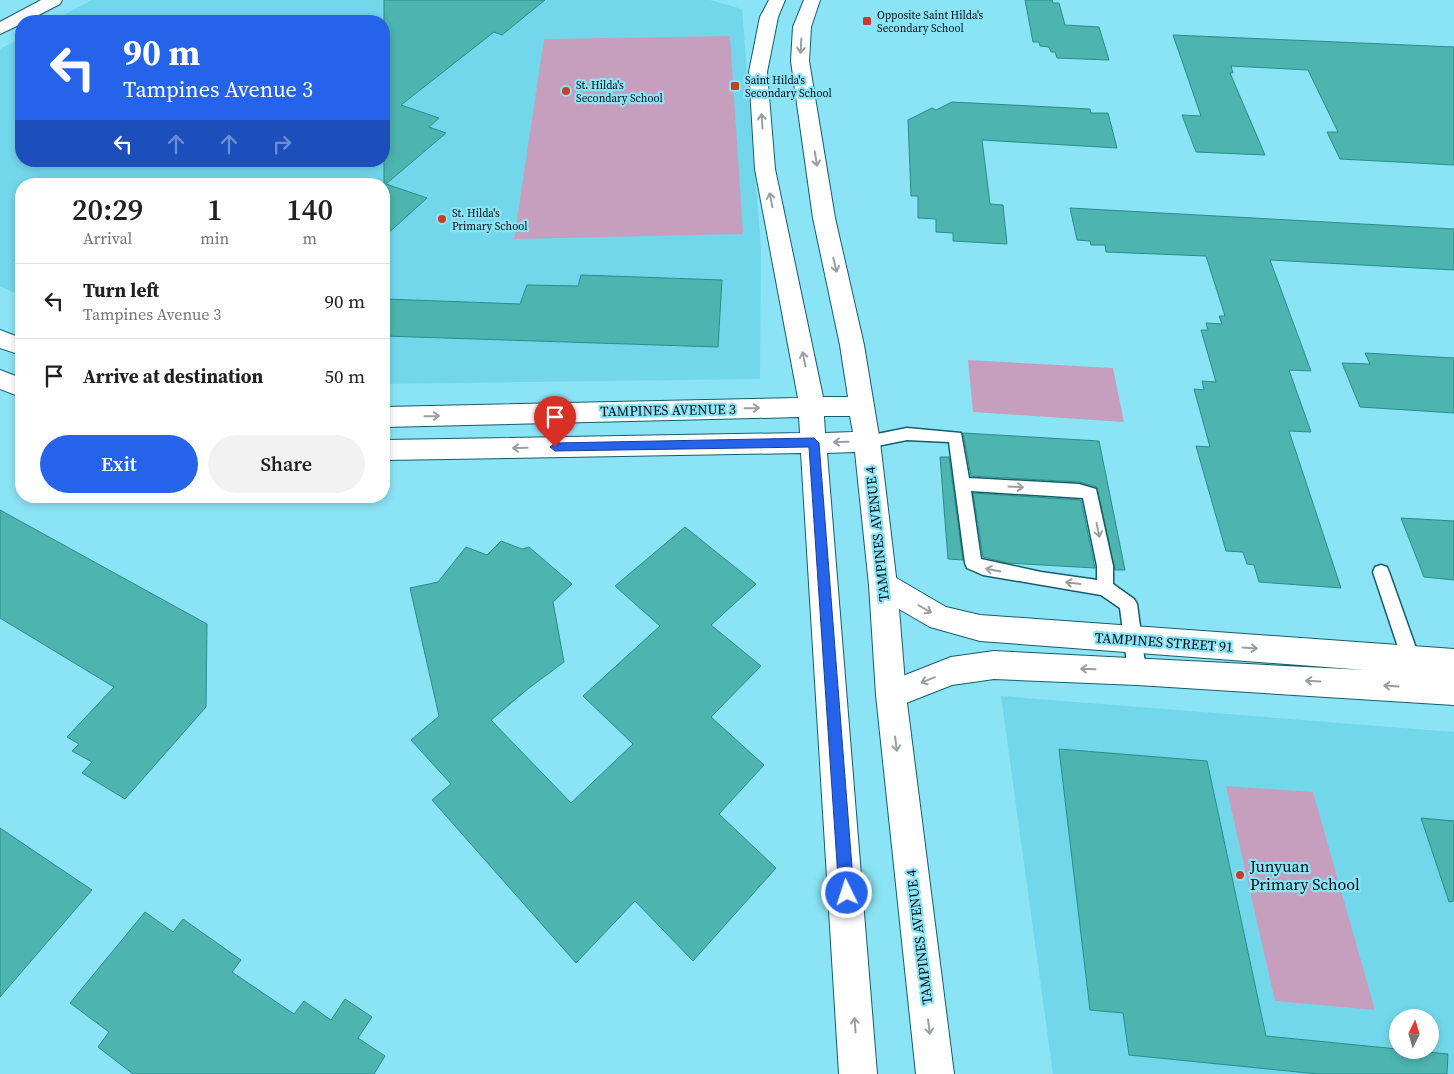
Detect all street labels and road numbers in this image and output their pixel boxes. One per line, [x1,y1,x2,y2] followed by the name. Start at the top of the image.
[600,399,736,421] street label: TAMPINES AVENUE 3
[860,465,894,603] street label: TAMPINES AVENUE 4
[1094,627,1234,657] street label: TAMPINES STREET 91
[901,868,937,1006] street label: TAMPINES AVENUE 4

